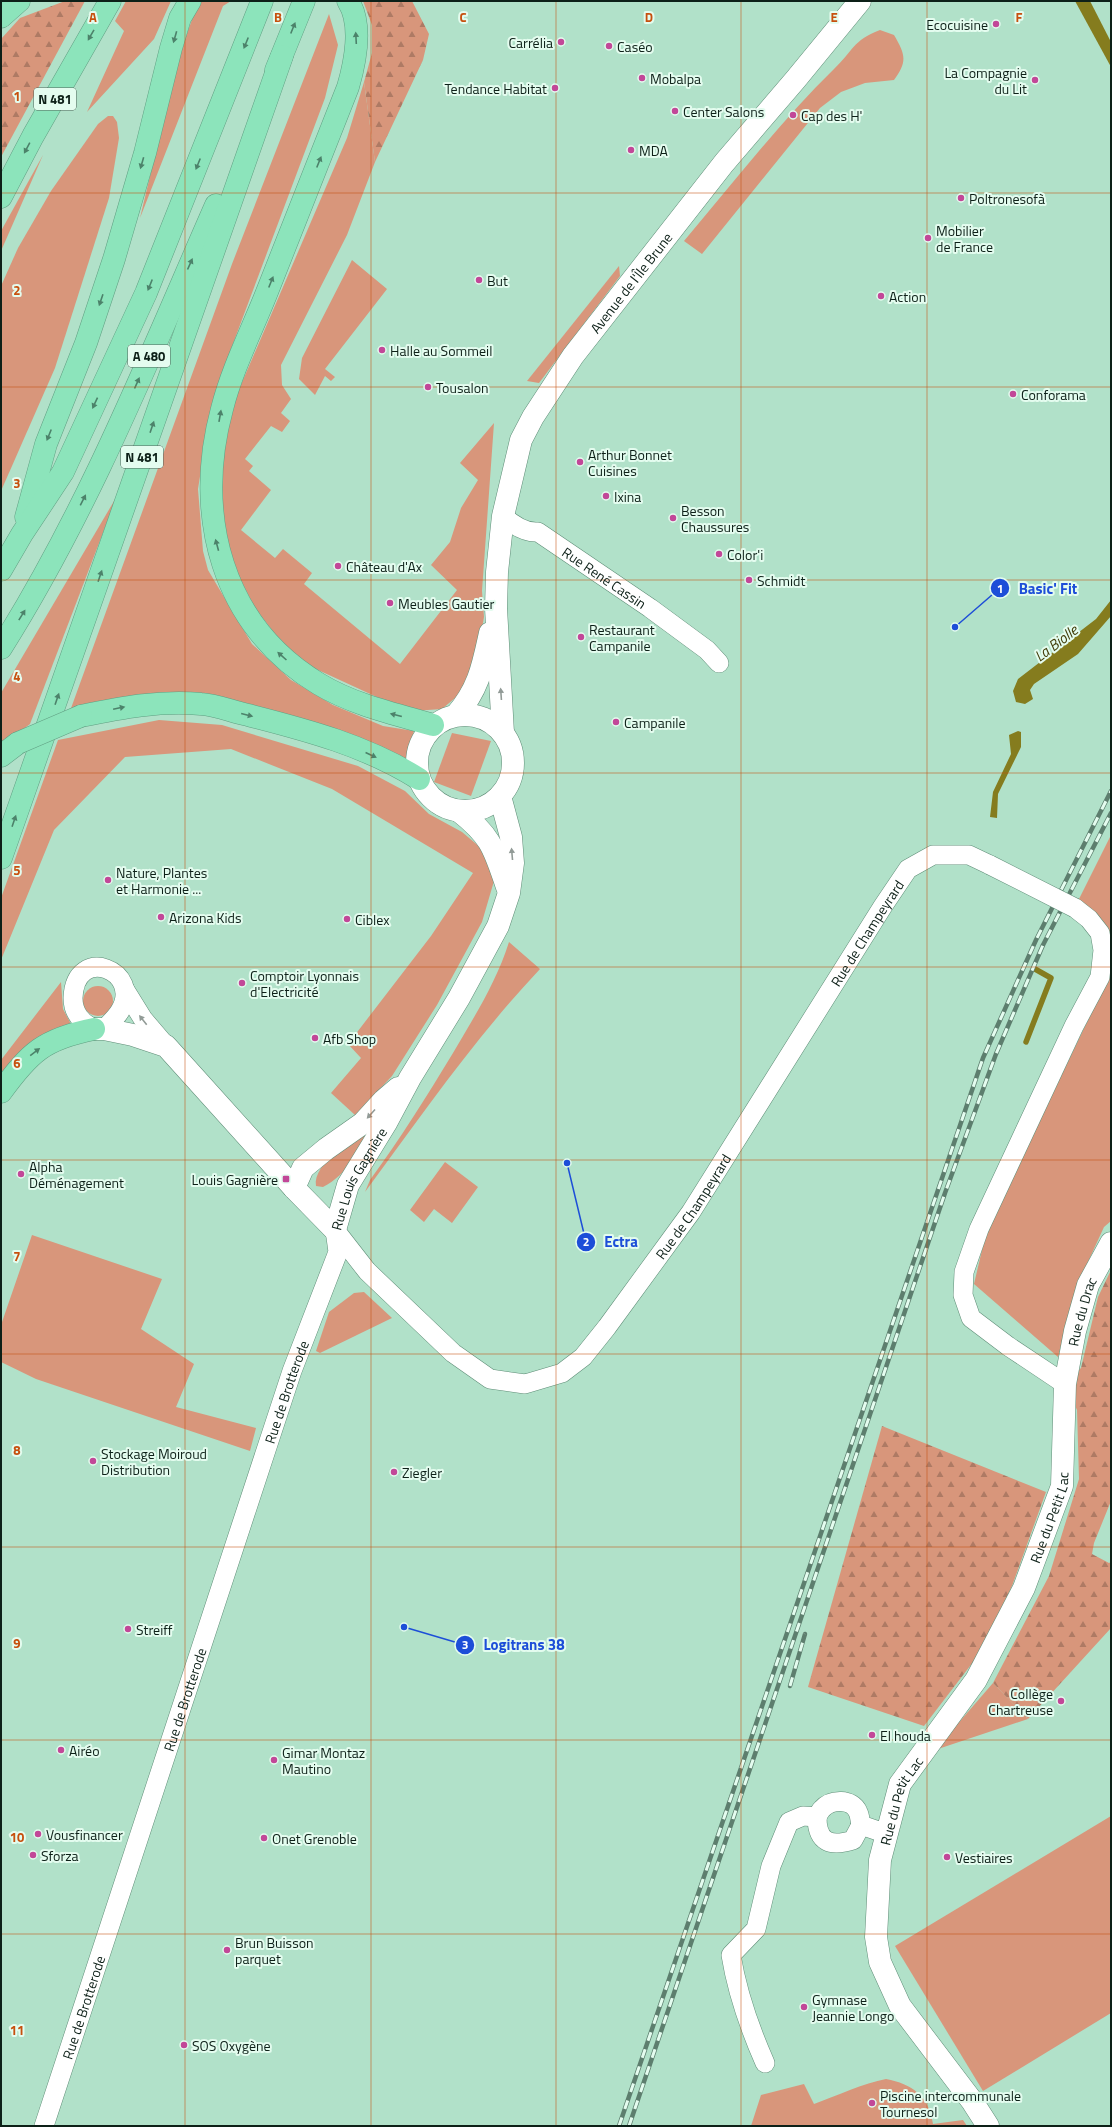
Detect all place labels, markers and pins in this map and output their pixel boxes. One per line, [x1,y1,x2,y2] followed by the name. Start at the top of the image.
[926,14,988,35] place label: Ecocuisine
[991,19,1001,29] marker: Ecocuisine
[508,32,553,53] place label: Carrélia
[617,36,653,57] place label: Caséo
[556,37,566,47] marker: Carrélia
[604,41,614,51] marker: Caséo
[944,62,1027,99] place label: La Compagnie du Lit
[650,68,701,89] place label: Mobalpa
[637,73,647,83] marker: Mobalpa
[1030,75,1040,85] marker: La Compagnie du Lit
[444,78,547,99] place label: Tendance Habitat
[550,83,560,93] marker: Tendance Habitat
[683,101,764,122] place label: Center Salons
[801,105,863,126] place label: Cap des H'
[670,106,680,116] marker: Center Salons
[788,110,798,120] marker: Cap des H'
[639,140,669,161] place label: MDA
[626,145,636,155] marker: MDA
[969,188,1045,209] place label: Poltronesofà
[956,193,966,203] marker: Poltronesofà
[936,220,993,257] place label: Mobilier de France
[923,233,933,243] marker: Mobilier de France
[487,270,508,291] place label: But
[474,275,484,285] marker: But
[889,286,926,307] place label: Action
[876,291,886,301] marker: Action
[390,340,492,361] place label: Halle au Sommeil
[377,345,387,355] marker: Halle au Sommeil
[436,377,489,398] place label: Tousalon
[423,382,433,392] marker: Tousalon
[1021,384,1086,405] place label: Conforama
[1008,389,1018,399] marker: Conforama
[588,444,672,481] place label: Arthur Bonnet Cuisines
[575,457,585,467] marker: Arthur Bonnet Cuisines
[614,486,641,507] place label: Ixina
[601,491,611,501] marker: Ixina
[681,500,749,537] place label: Besson Chaussures
[668,513,678,523] marker: Besson Chaussures
[727,544,763,565] place label: Color'i
[714,549,724,559] marker: Color'i
[346,556,423,577] place label: Château d'Ax
[333,561,343,571] marker: Château d'Ax
[757,570,805,591] place label: Schmidt
[744,575,754,585] marker: Schmidt
[990,575,1085,602] callout: Basic' Fit
[398,593,495,614] place label: Meubles Gautier
[385,598,395,608] marker: Meubles Gautier
[589,619,655,656] place label: Restaurant Campanile
[576,632,586,642] marker: Restaurant Campanile
[624,712,686,733] place label: Campanile
[611,717,621,727] marker: Campanile
[116,862,207,899] place label: Nature, Plantes et Harmonie ...
[103,875,113,885] marker: Nature, Plantes et Harmonie ...
[169,907,242,928] place label: Arizona Kids
[355,909,390,930] place label: Ciblex
[156,912,166,922] marker: Arizona Kids
[342,914,352,924] marker: Ciblex
[250,965,359,1002] place label: Comptoir Lyonnais d'Electricité
[237,978,247,988] marker: Comptoir Lyonnais d'Electricité
[323,1028,376,1049] place label: Afb Shop
[310,1033,320,1043] marker: Afb Shop
[29,1156,124,1193] place label: Alpha Déménagement
[16,1169,26,1179] marker: Alpha Déménagement
[192,1169,278,1190] place label: Louis Gagnière
[281,1174,291,1184] marker: Louis Gagnière
[576,1229,645,1256] callout: Ectra
[101,1443,207,1480] place label: Stockage Moiroud Distribution
[88,1456,98,1466] marker: Stockage Moiroud Distribution
[402,1462,442,1483] place label: Ziegler
[389,1467,399,1477] marker: Ziegler
[136,1619,173,1640] place label: Streiff
[123,1624,133,1634] marker: Streiff
[455,1631,572,1658] callout: Logitrans 38
[988,1683,1053,1720] place label: Collège Chartreuse
[1056,1696,1066,1706] marker: Collège Chartreuse
[880,1725,931,1746] place label: El houda
[867,1730,877,1740] marker: El houda
[69,1740,100,1761] place label: Airéo
[282,1742,365,1779] place label: Gimar Montaz Mautino
[56,1745,66,1755] marker: Airéo
[269,1755,279,1765] marker: Gimar Montaz Mautino
[46,1824,123,1845] place label: Vousfinancer
[272,1828,357,1849] place label: Onet Grenoble
[33,1829,43,1839] marker: Vousfinancer
[259,1833,269,1843] marker: Onet Grenoble
[41,1845,79,1866] place label: Sforza
[955,1847,1013,1868] place label: Vestiaires
[28,1850,38,1860] marker: Sforza
[942,1852,952,1862] marker: Vestiaires
[235,1932,314,1969] place label: Brun Buisson parquet
[222,1945,232,1955] marker: Brun Buisson parquet
[812,1989,894,2026] place label: Gymnase Jeannie Longo
[799,2002,809,2012] marker: Gymnase Jeannie Longo
[192,2035,271,2056] place label: SOS Oxygène
[179,2040,189,2050] marker: SOS Oxygène
[880,2085,1021,2122] place label: Piscine intercommunale Tournesol
[867,2098,877,2108] marker: Piscine intercommunale Tournesol

